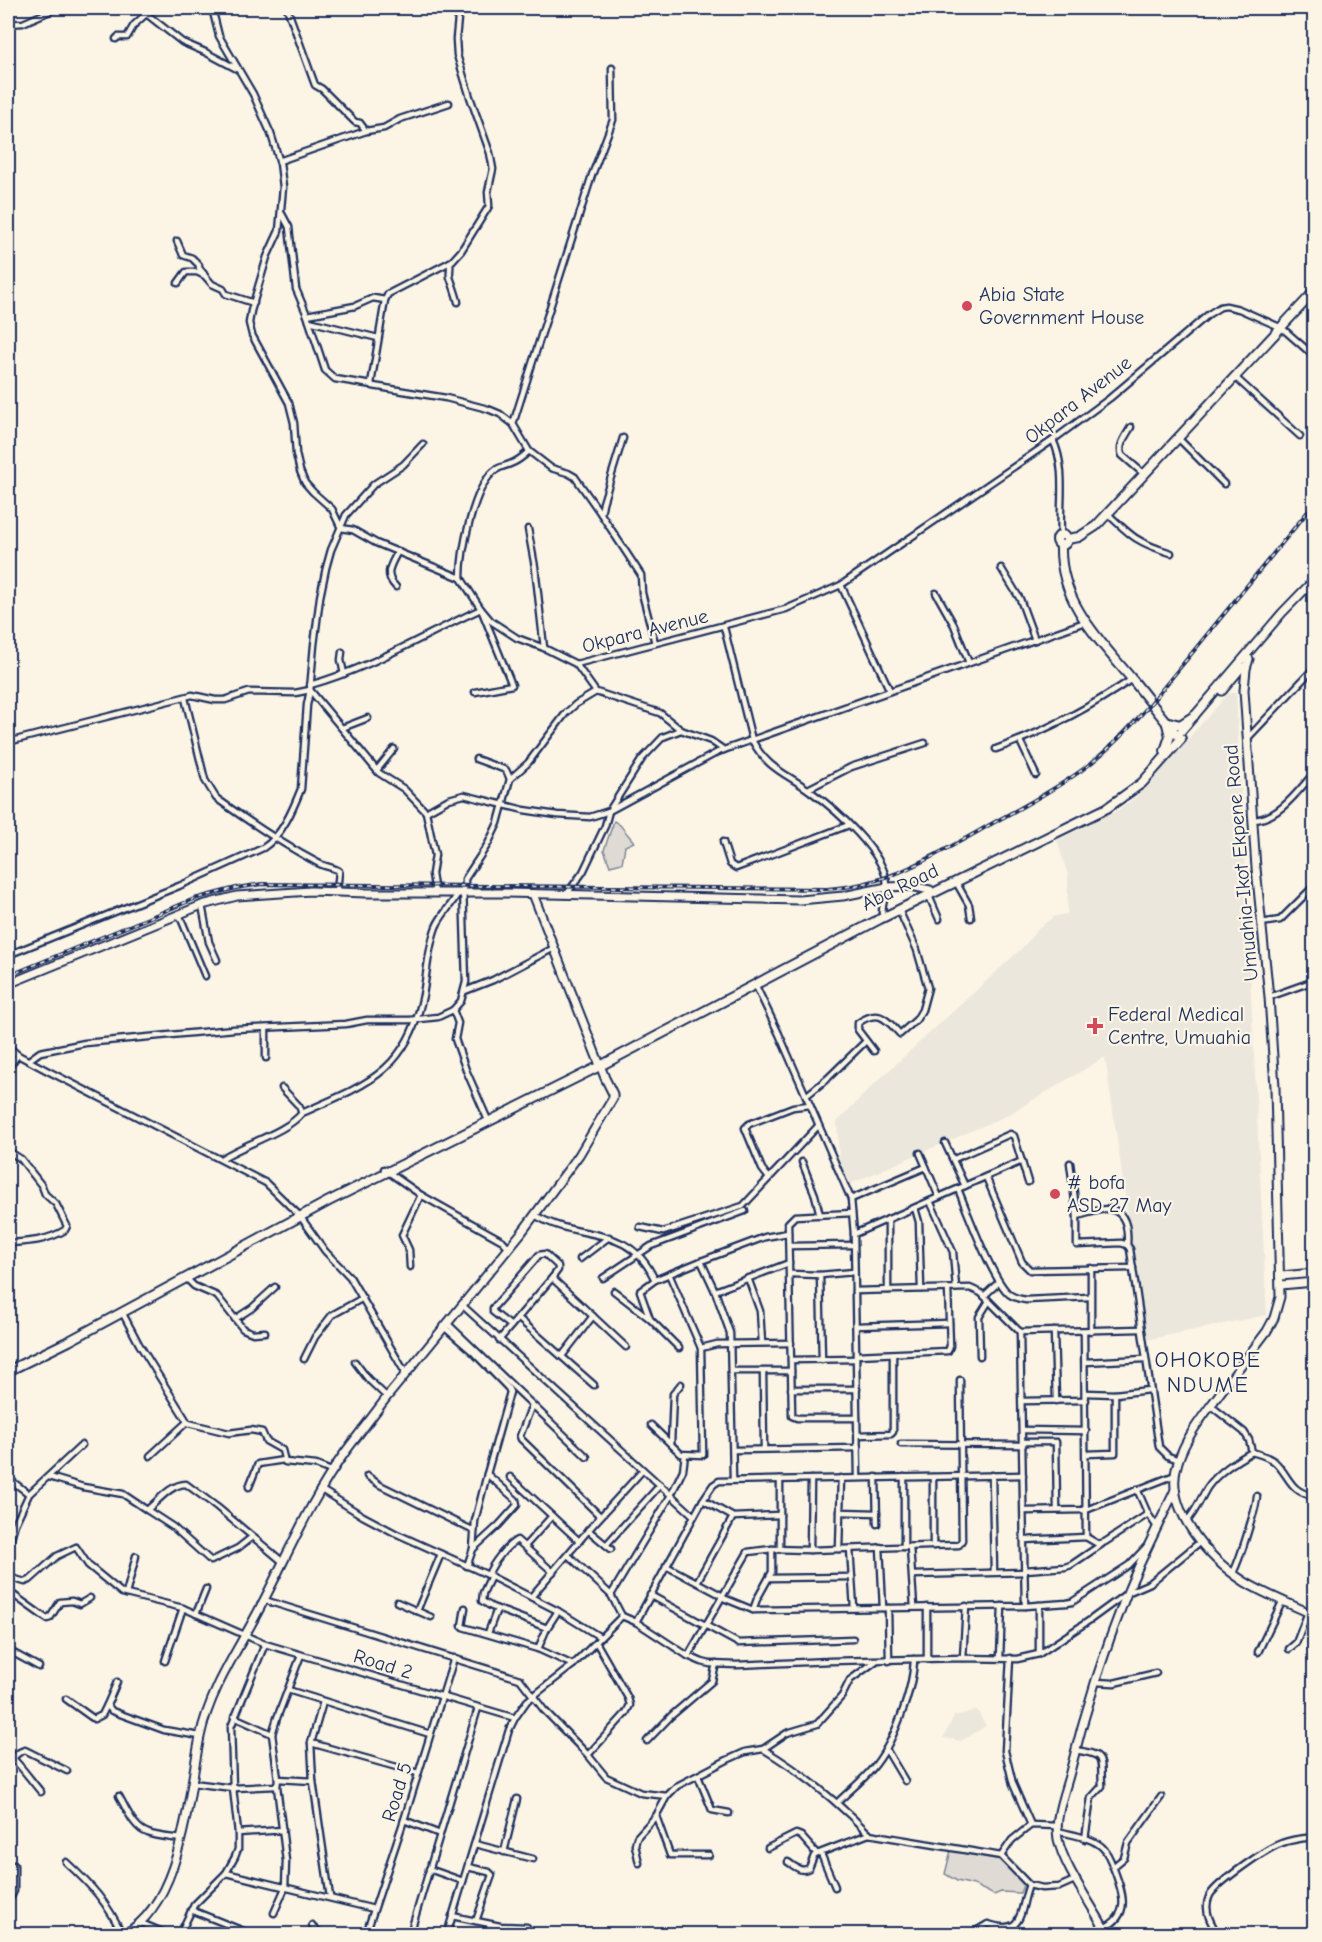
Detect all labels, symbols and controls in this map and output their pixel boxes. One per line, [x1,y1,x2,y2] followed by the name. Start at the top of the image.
[979,283,1144,329] place label: Abia State Government House
[960,299,974,313] marker: Abia State Government House
[1020,351,1136,449] street label: Okpara Avenue
[580,604,710,658] street label: Okpara Avenue
[1219,744,1263,982] street label: Umuahia-Ikot Ekpene Road
[858,859,942,915] street label: Aba Road
[1108,1003,1251,1049] place label: Federal Medical Centre, Umuahia
[1086,1017,1104,1035] marker: Federal Medical Centre, Umuahia
[1067,1171,1172,1217] place label: # bofa ASD 27 May
[1048,1187,1062,1201] marker: # bofa ASD 27 May
[1154,1347,1262,1398] district label: OHOKOBE NDUME
[351,1644,415,1684] street label: Road 2
[377,1760,417,1824] street label: Road 5

